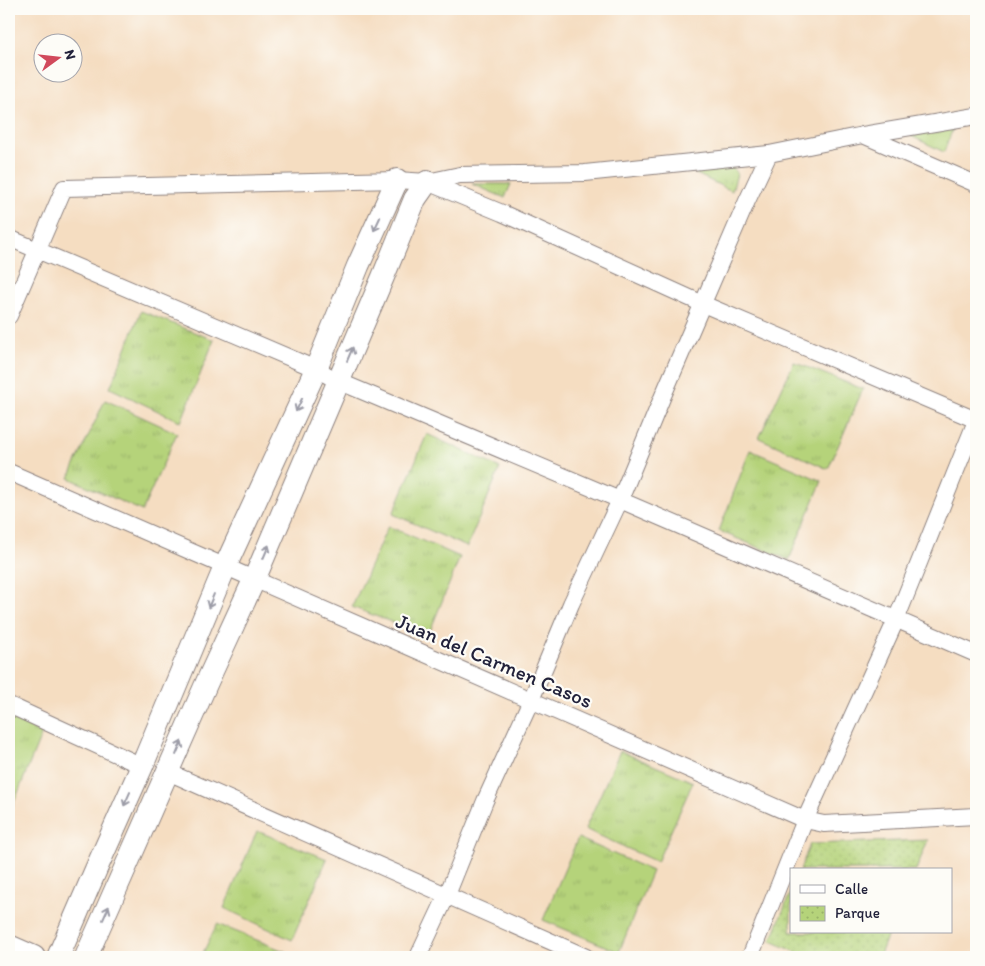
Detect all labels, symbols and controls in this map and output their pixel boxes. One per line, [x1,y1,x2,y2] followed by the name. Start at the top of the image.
[32,32,82,82] north arrow
[61,48,80,62] text: N
[372,216,381,231] one-way arrow
[346,347,356,362] one-way arrow
[293,397,303,412] one-way arrow
[261,545,271,560] one-way arrow
[205,594,214,609] one-way arrow
[392,608,596,713] street label: Juan del Carmen Casos
[174,741,184,756] one-way arrow
[121,791,131,806] one-way arrow
[790,868,952,934] legend
[835,880,868,898] text: Calle
[835,904,880,922] text: Parque
[102,906,111,921] one-way arrow

